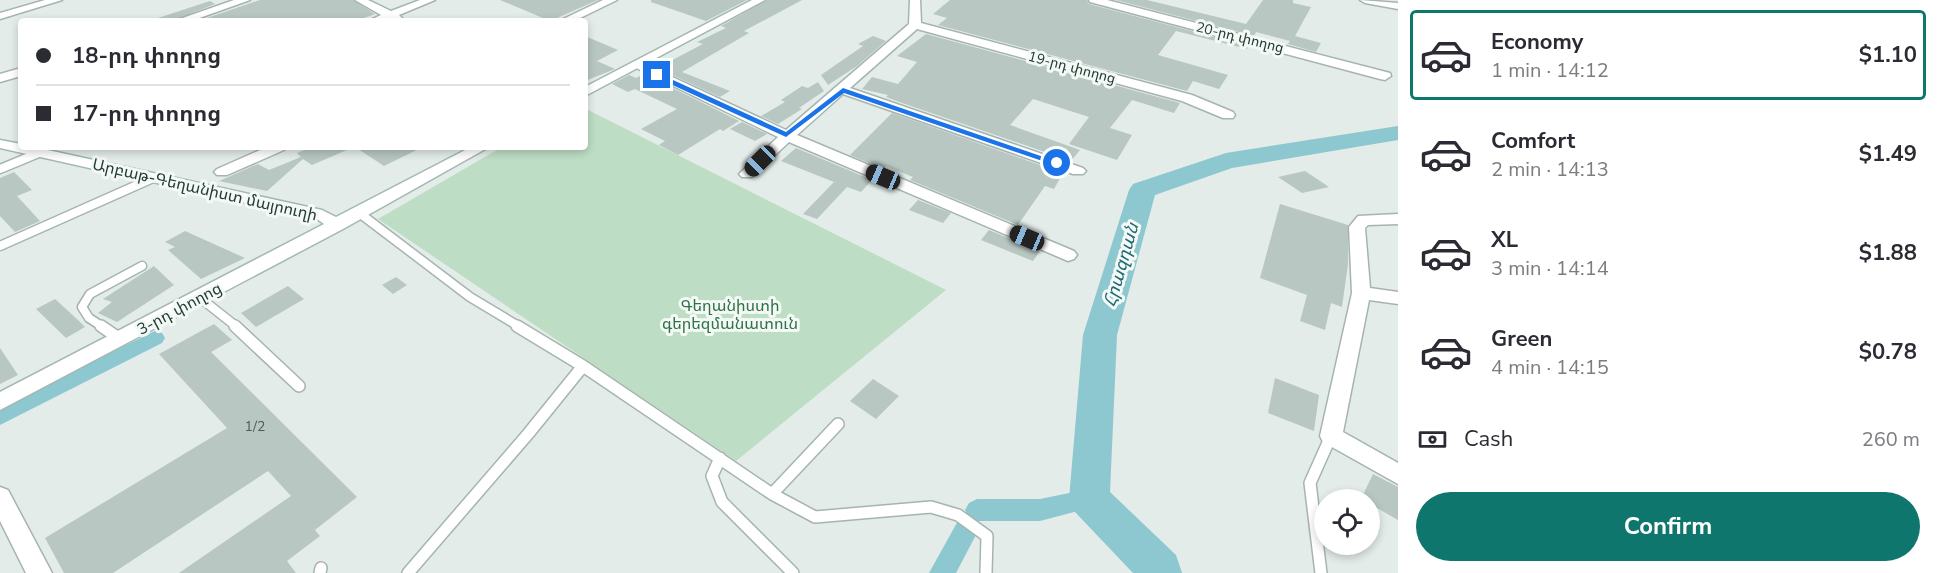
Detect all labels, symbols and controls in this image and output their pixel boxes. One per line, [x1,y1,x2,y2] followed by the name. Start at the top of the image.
[1194,17,1286,58] street label: 20-րդ փողոց
[1491,27,1583,57] text: Economy
[1419,28,1473,82] icon: car
[1859,40,1917,70] text: $1.10
[72,41,221,71] text: 18-րդ փողոց
[1026,47,1118,88] street label: 19-րդ փողոց
[1491,57,1609,84] text: 1 min · 14:12
[643,61,670,88] route end
[72,99,221,129] text: 17-րդ փողոց
[1491,126,1575,156] text: Comfort
[1419,127,1473,181] icon: car
[1859,139,1917,169] text: $1.49
[741,142,779,180] car
[1043,149,1070,176] route start
[90,153,320,227] street label: Արբաթ-Գեղանիստ մայրուղի
[1491,156,1609,183] text: 2 min · 14:13
[863,162,903,192] car
[1098,219,1145,310] water label: Հրազդան
[1007,223,1047,253] car
[1491,225,1518,255] text: XL
[1419,226,1473,280] icon: car
[1859,238,1917,268] text: $1.88
[1491,255,1609,282] text: 3 min · 14:14
[133,277,226,340] street label: 3-րդ փողոց
[662,295,798,335] park label: Գեղանիստի գերեզմանատուն
[1491,324,1552,354] text: Green
[1419,325,1473,379] icon: car
[1859,337,1917,367] text: $0.78
[1491,354,1609,381] text: 4 min · 14:15
[245,417,265,436] house number: 1/2
[1416,423,1449,456] icon: cash
[1464,424,1513,454] text: Cash
[1862,426,1920,453] text: 260 m
[1314,489,1380,555] map controls
[1314,489,1380,555] button: locate
[1416,492,1920,561] button: Confirm

